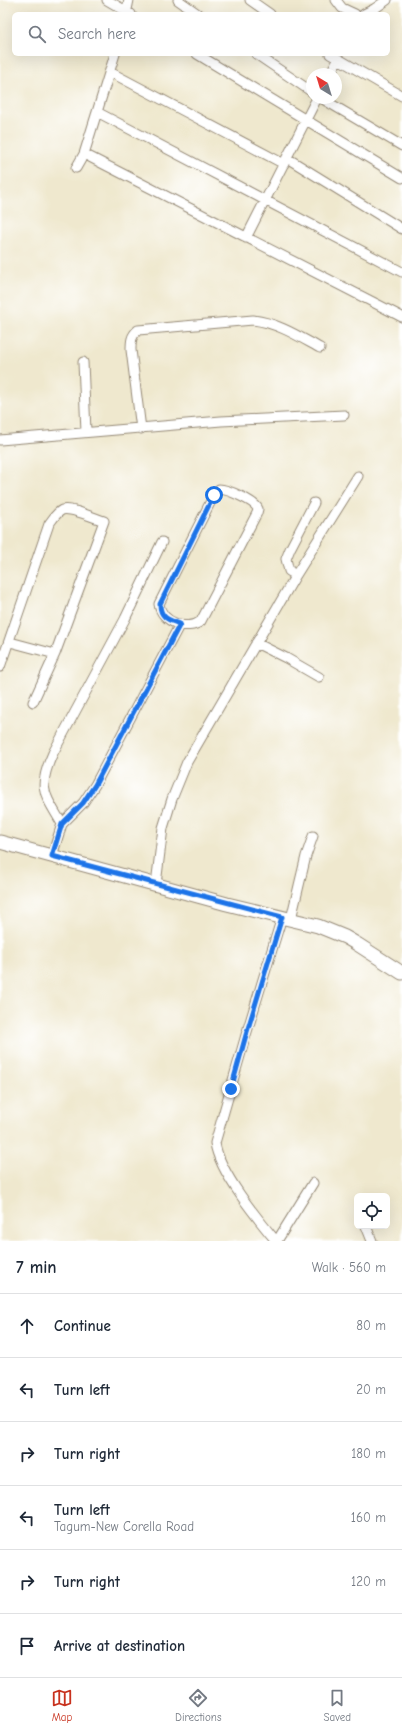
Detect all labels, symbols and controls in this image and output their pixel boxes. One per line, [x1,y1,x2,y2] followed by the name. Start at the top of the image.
[12,12,390,56] search box
[26,23,48,45] icon: search
[58,25,136,43] text: Search here
[306,68,342,104] north arrow
[205,486,223,504] route start
[222,1080,240,1098] route end
[354,1193,390,1229] map controls
[354,1193,390,1229] button: locate
[16,1258,57,1277] text: 7 min
[312,1260,386,1275] text: Walk · 560 m
[16,1315,38,1337] icon: ahead
[54,1317,111,1335] text: Continue
[356,1318,386,1333] text: 80 m
[16,1379,38,1401] icon: left
[54,1381,110,1399] text: Turn left
[356,1382,386,1397] text: 20 m
[16,1443,38,1465] icon: right
[54,1445,120,1463] text: Turn right
[351,1446,386,1461] text: 180 m
[54,1501,110,1519] text: Turn left
[16,1507,38,1529] icon: left
[351,1510,386,1525] text: 160 m
[54,1519,194,1534] text: Tagum-New Corella Road
[16,1571,38,1593] icon: right
[54,1573,120,1591] text: Turn right
[351,1574,386,1589] text: 120 m
[16,1635,38,1657] icon: arrive
[54,1637,185,1655] text: Arrive at destination
[51,1687,73,1724] tab: Map
[175,1687,222,1724] tab: Directions
[324,1687,351,1724] tab: Saved

